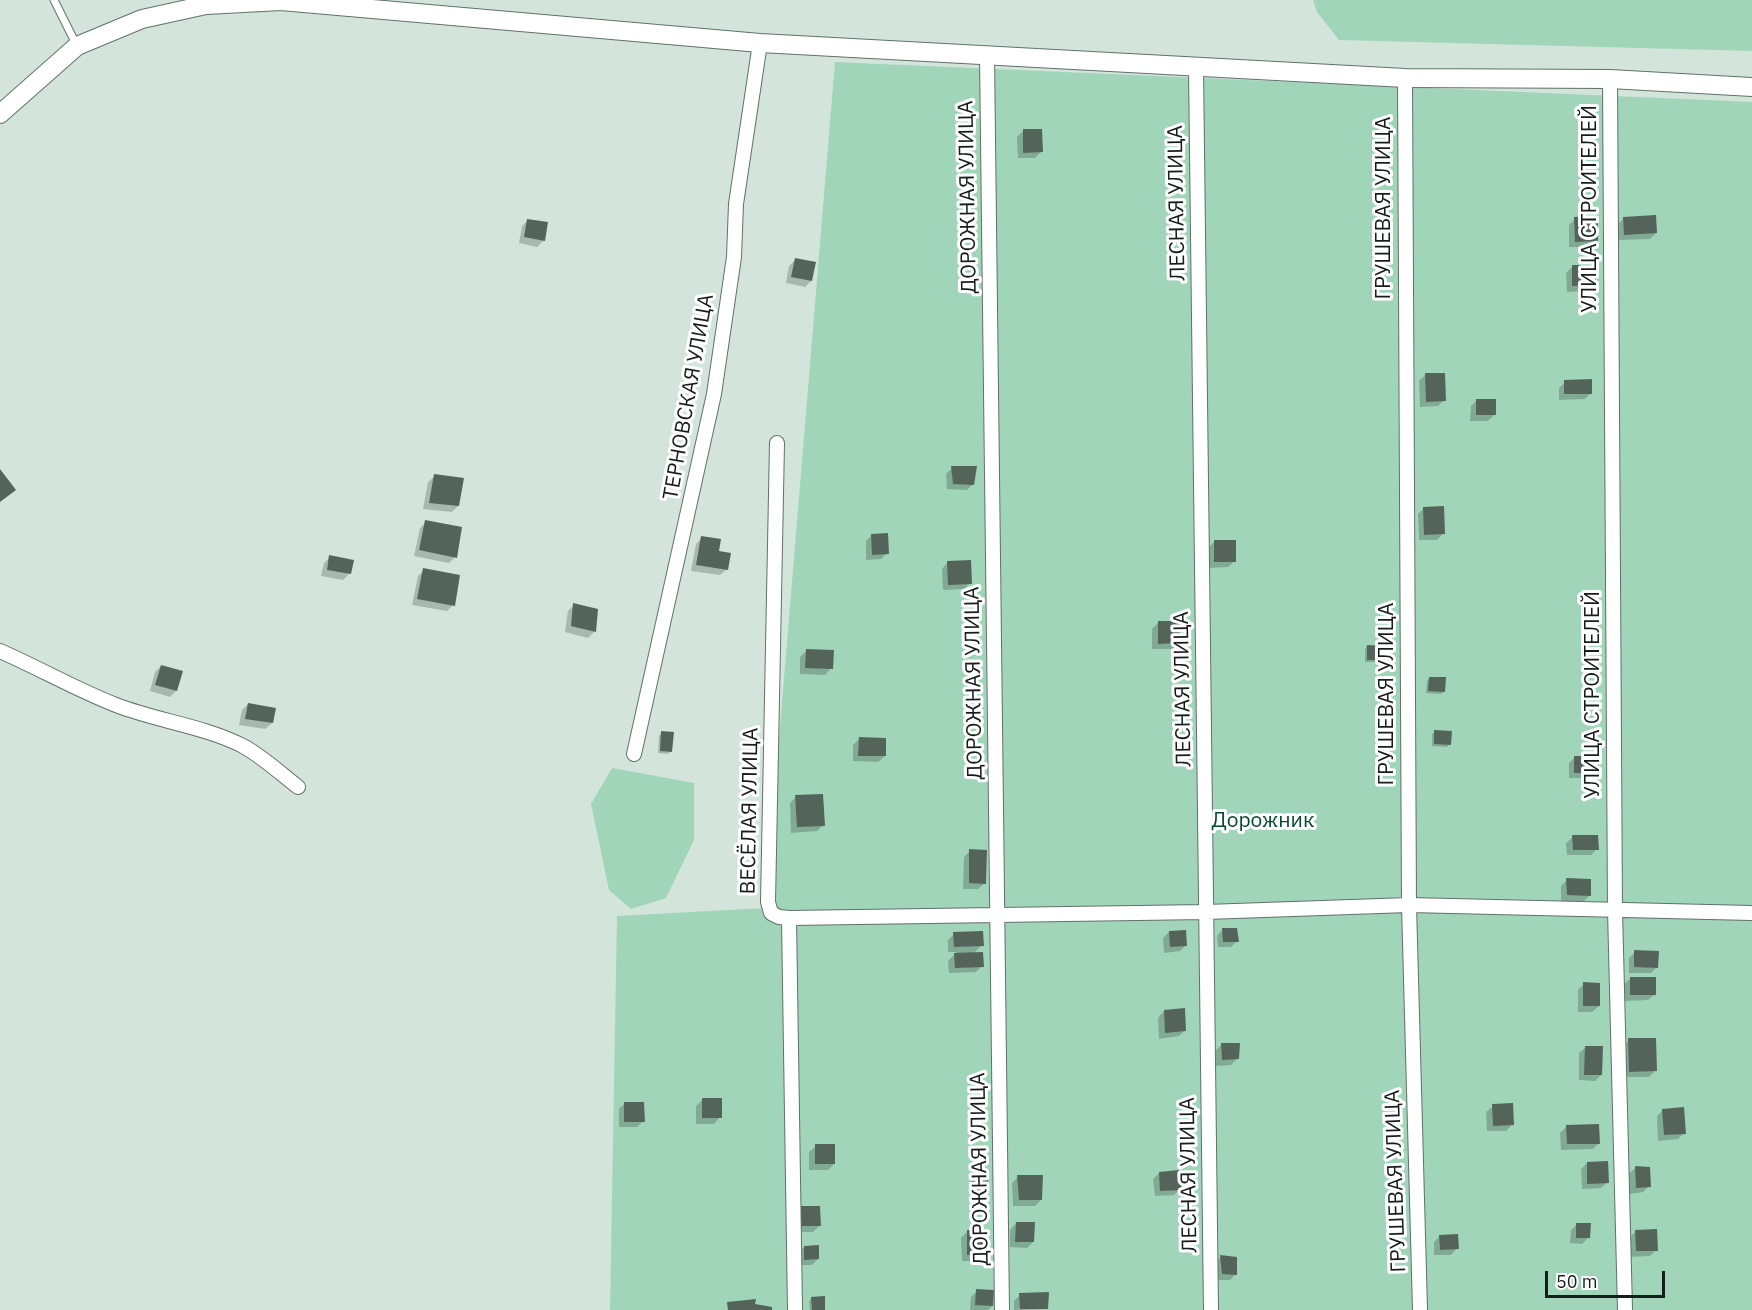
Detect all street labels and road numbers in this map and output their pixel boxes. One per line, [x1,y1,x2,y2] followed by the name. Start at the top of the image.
[954,100,982,294] street label: ДОРОЖНАЯ УЛИЦА
[1577,105,1603,313] street label: УЛИЦА СТРОИТЕЛЕЙ
[1371,117,1397,299] street label: ГРУШЕВАЯ УЛИЦА
[1163,125,1191,281] street label: ЛЕСНАЯ УЛИЦА
[658,292,720,502] street label: ТЕРНОВСКАЯ УЛИЦА
[960,586,988,780] street label: ДОРОЖНАЯ УЛИЦА
[1580,591,1606,799] street label: УЛИЦА СТРОИТЕЛЕЙ
[1374,603,1400,785] street label: ГРУШЕВАЯ УЛИЦА
[1169,611,1197,767] street label: ЛЕСНАЯ УЛИЦА
[736,727,764,895] street label: ВЕСЁЛАЯ УЛИЦА
[966,1072,994,1266] street label: ДОРОЖНАЯ УЛИЦА
[1380,1089,1412,1273] street label: ГРУШЕВАЯ УЛИЦА
[1175,1097,1203,1253] street label: ЛЕСНАЯ УЛИЦА

